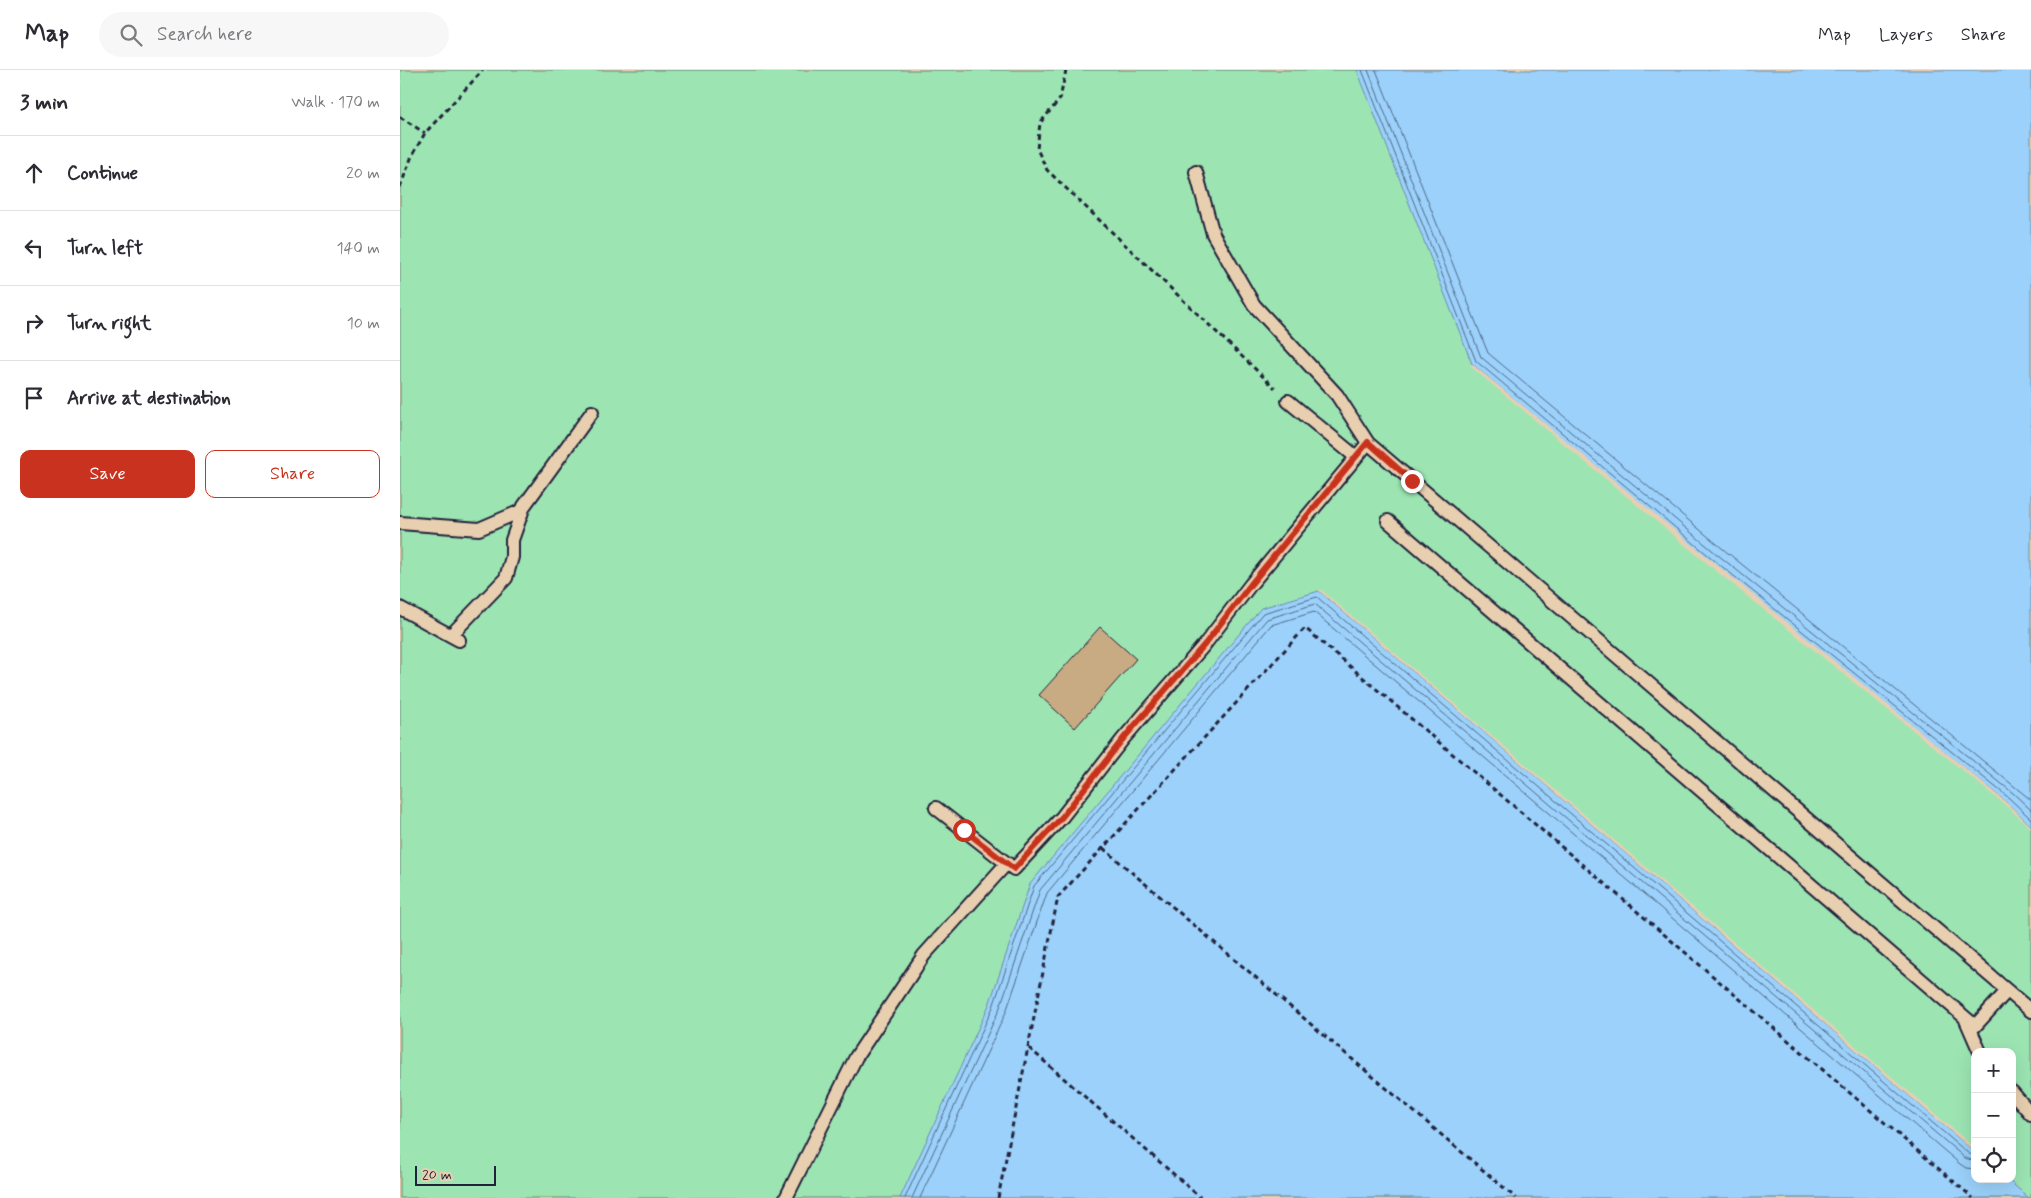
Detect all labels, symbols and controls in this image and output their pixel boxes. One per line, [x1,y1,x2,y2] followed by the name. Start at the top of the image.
[99,12,449,57] search box
[25,19,69,50] text: Map
[117,21,145,49] icon: search
[157,22,253,47] text: Search here
[1818,23,1851,47] text: Map
[1879,23,1933,47] text: Layers
[1961,23,2006,47] text: Share
[20,89,68,117] text: 3 min
[291,92,380,113] text: Walk · 170 m
[20,159,48,187] icon: ahead
[67,161,138,186] text: Continue
[346,163,380,184] text: 20 m
[20,234,48,262] icon: left
[67,236,143,261] text: Turn left
[336,238,380,259] text: 140 m
[20,309,48,337] icon: right
[67,311,151,336] text: Turn right
[347,313,380,334] text: 10 m
[20,384,48,412] icon: arrive
[67,386,231,411] text: Arrive at destination
[20,450,195,498] button: Save
[205,450,380,498] button: Share
[1401,470,1424,493] route end
[953,819,976,842] route start
[1971,1048,2016,1183] map controls
[1971,1048,2016,1093] button: +
[1971,1093,2016,1138] button: −
[1971,1138,2016,1183] button: locate
[415,1163,496,1186] scale bar
[422,1166,452,1184] text: 20 m

